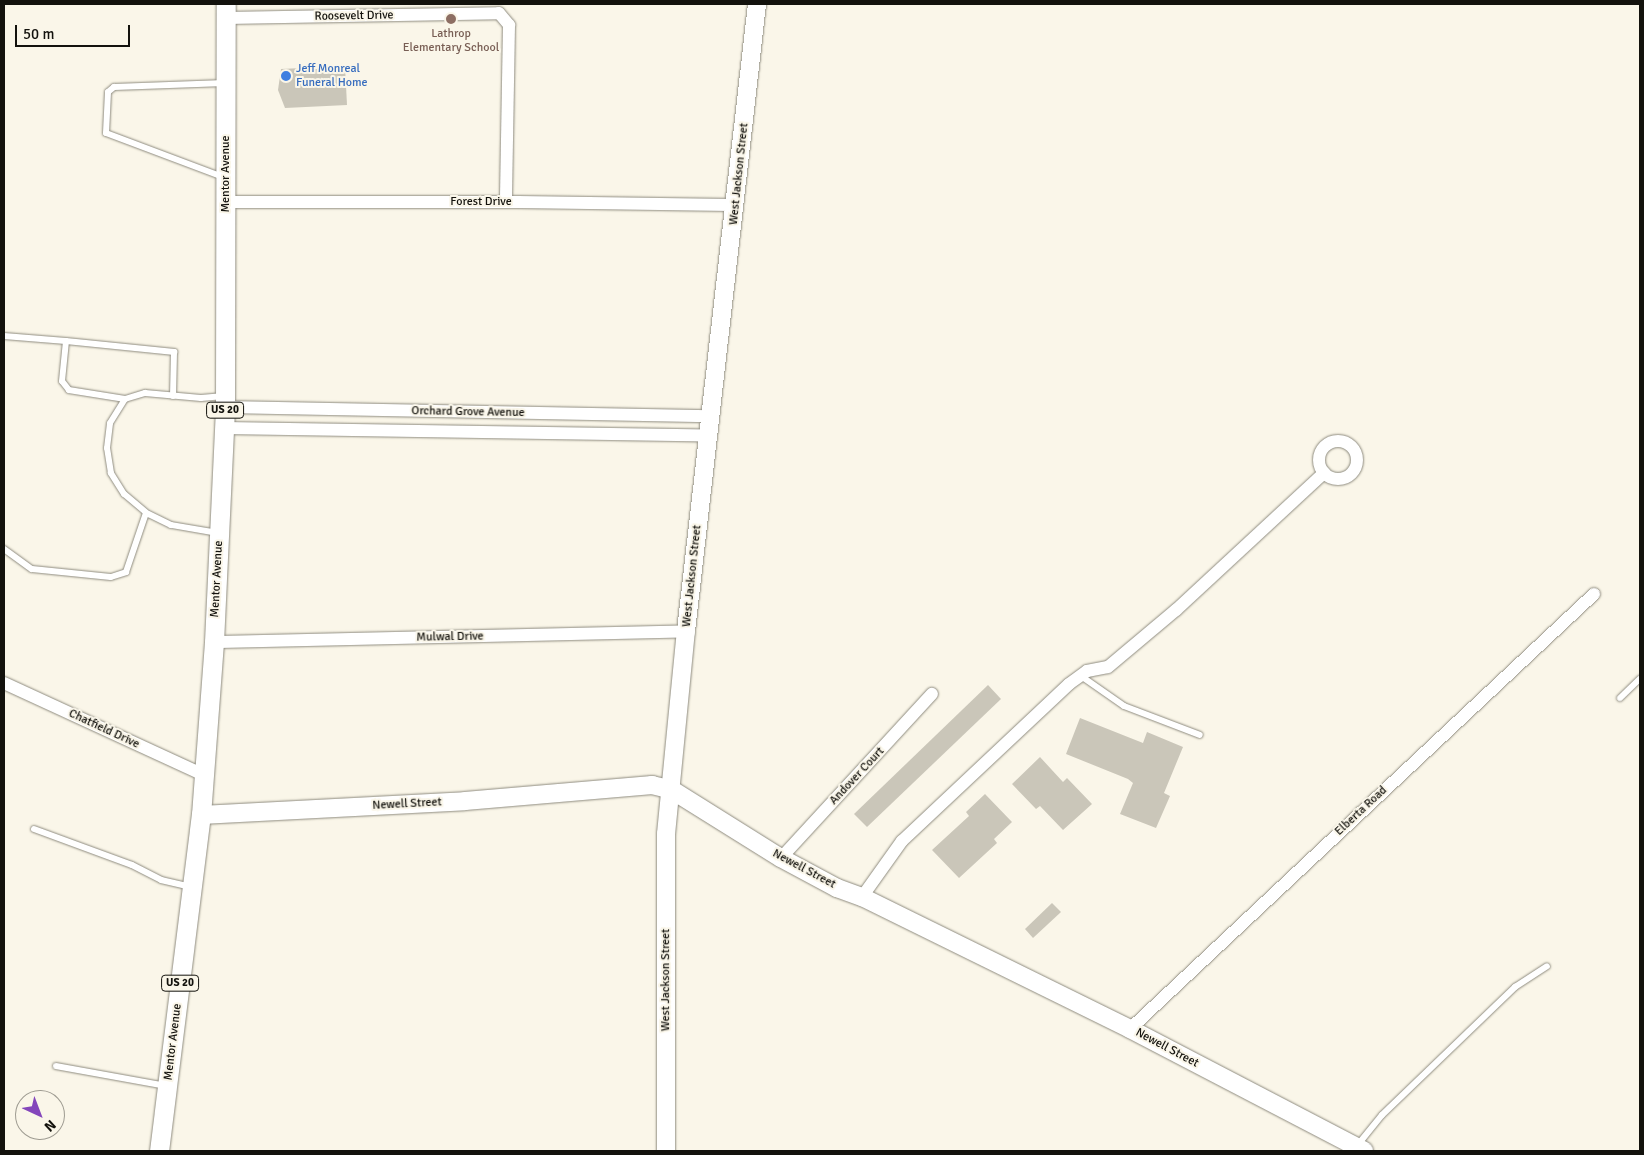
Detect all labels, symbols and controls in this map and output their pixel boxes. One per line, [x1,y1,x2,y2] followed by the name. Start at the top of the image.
[314,8,394,24] street label: Roosevelt Drive
[445,13,457,25] marker: Lathrop Elementary School
[18,15,132,47] scale bar
[23,25,54,43] text: 50 m
[403,27,499,55] place label: Lathrop Elementary School
[296,62,368,90] place label: Jeff Monreal Funeral Home
[280,70,292,82] marker: Jeff Monreal Funeral Home
[726,122,752,226] street label: West Jackson Street
[219,135,233,213] street label: Mentor Avenue
[450,195,512,209] street label: Forest Drive
[205,402,245,418] road number: US 20
[411,404,525,420] street label: Orchard Grove Avenue
[679,524,705,628] street label: West Jackson Street
[208,540,226,618] street label: Mentor Avenue
[416,629,484,645] street label: Mulwal Drive
[66,706,142,752] street label: Chatfield Drive
[827,744,887,808] street label: Andover Court
[1332,783,1390,839] street label: Elberta Road
[372,795,442,813] street label: Newell Street
[770,846,838,892] street label: Newell Street
[659,929,673,1031] street label: West Jackson Street
[160,974,200,991] road number: US 20
[161,1003,185,1081] street label: Mentor Avenue
[1133,1025,1201,1071] street label: Newell Street
[15,1090,65,1140] north arrow
[41,1116,59,1135] text: N

